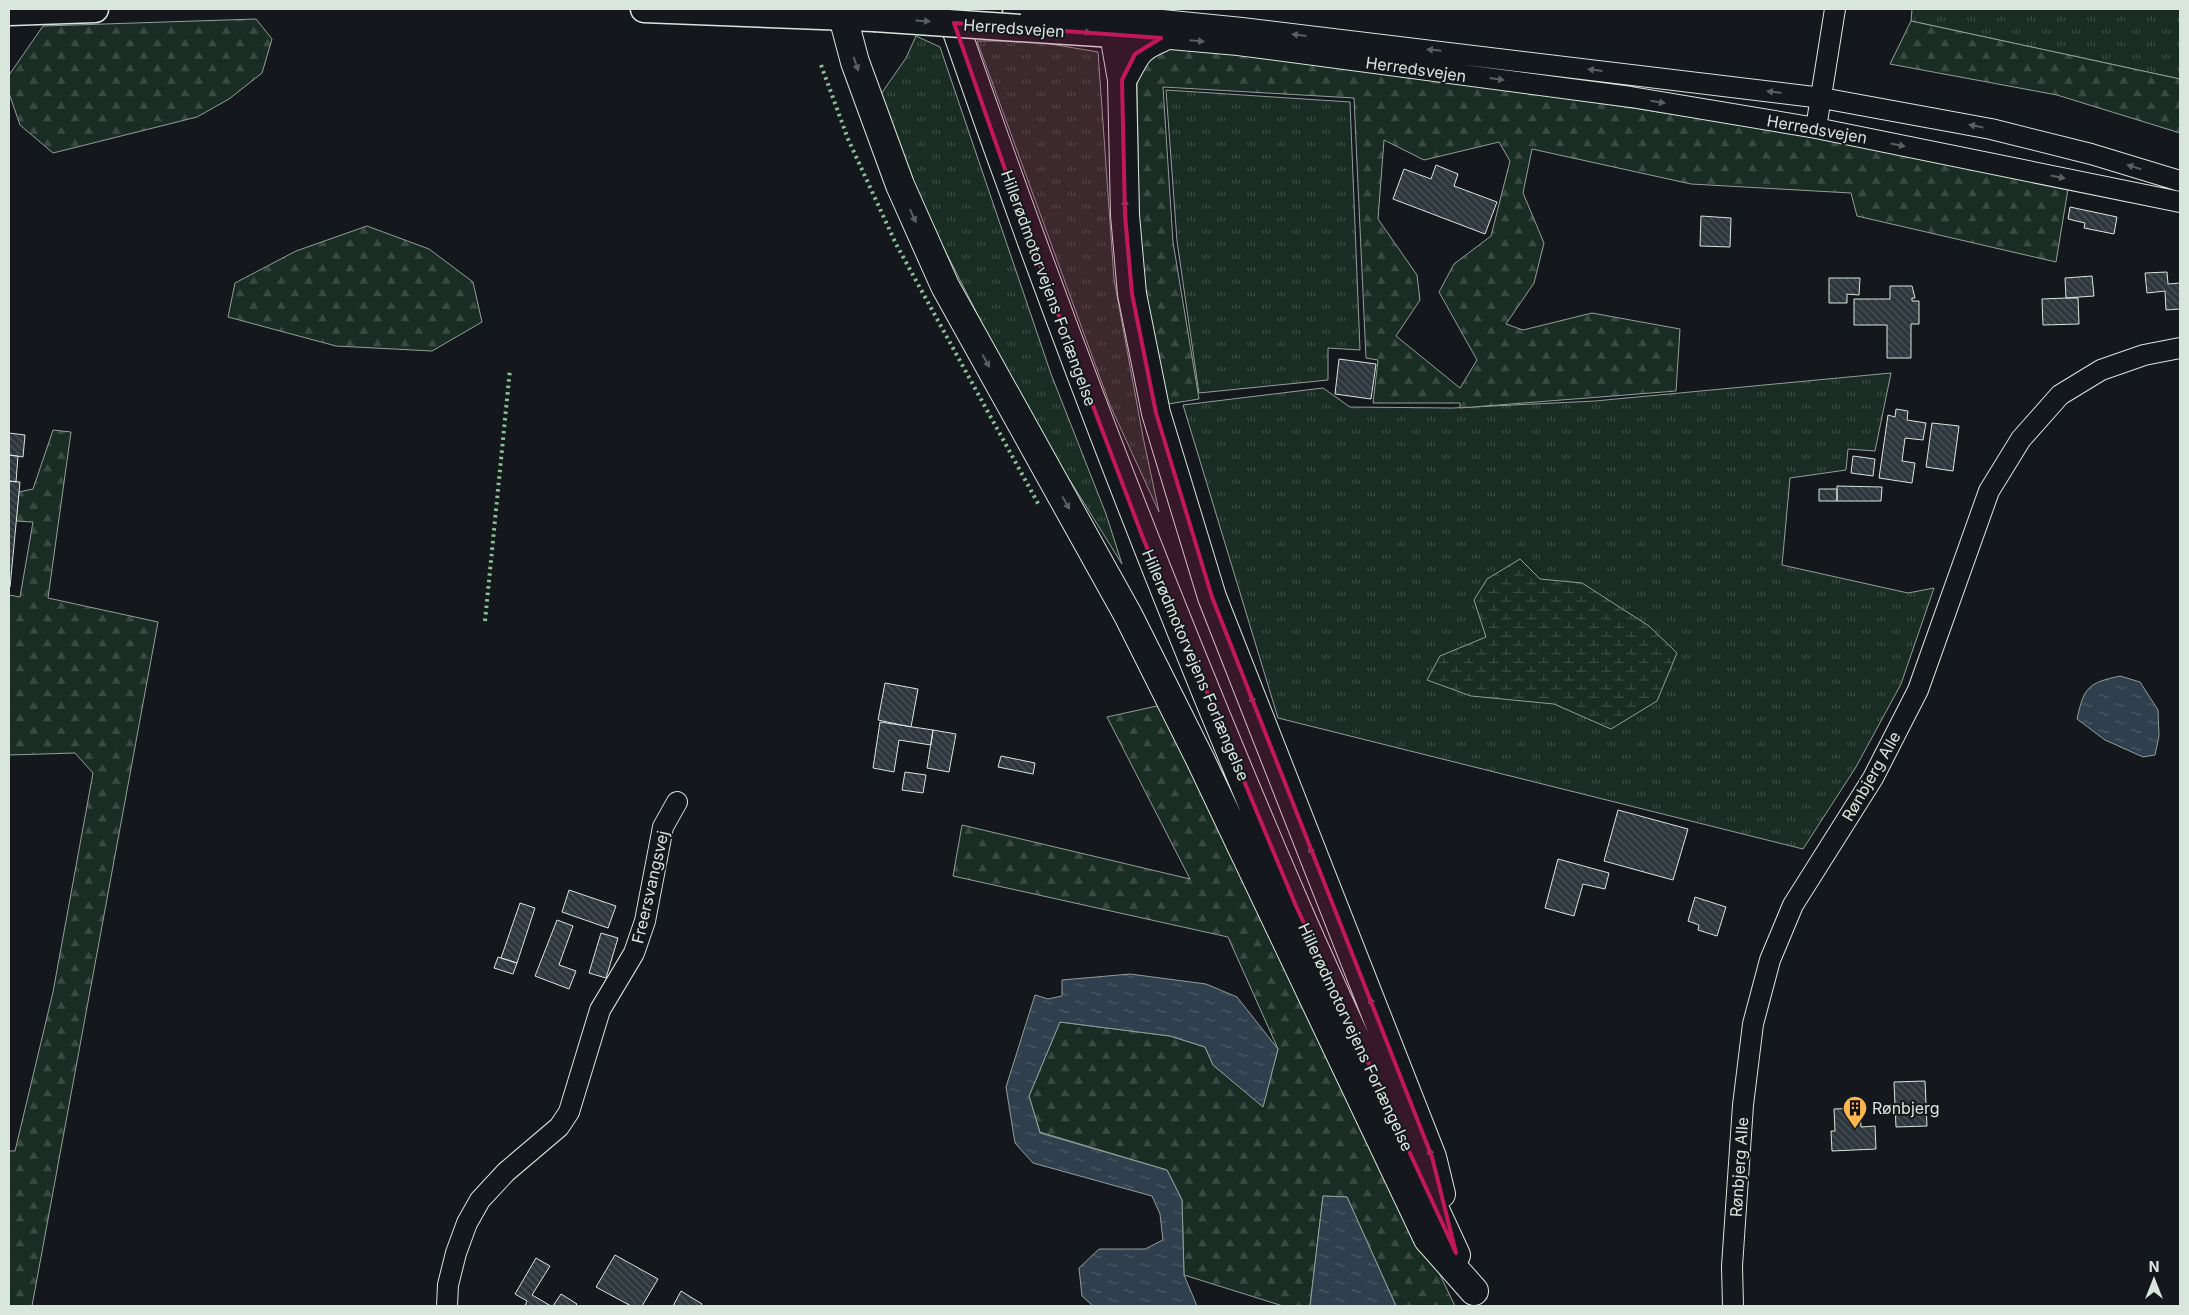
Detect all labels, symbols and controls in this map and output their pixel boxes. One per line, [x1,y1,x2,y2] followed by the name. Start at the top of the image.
[963,14,1065,42] street label: Herredsvejen
[915,18,931,26] one-way arrow
[1077,29,1093,37] one-way arrow
[1291,31,1307,39] one-way arrow
[1189,37,1205,45] one-way arrow
[1426,46,1442,54] one-way arrow
[1364,52,1468,86] street label: Herredsvejen
[852,57,860,72] one-way arrow
[1587,66,1603,74] one-way arrow
[1490,76,1506,84] one-way arrow
[1765,88,1781,96] one-way arrow
[1651,98,1667,106] one-way arrow
[1765,110,1869,148] street label: Herredsvejen
[1968,122,1984,130] one-way arrow
[1891,141,1907,149] one-way arrow
[2126,163,2141,171] one-way arrow
[997,167,1101,409] street label: Hillerødmotorvejens Forlængelse
[2050,173,2065,181] one-way arrow
[1121,197,1129,213] one-way arrow
[910,209,918,223] one-way arrow
[982,354,991,367] one-way arrow
[1061,496,1070,509] one-way arrow
[1138,546,1254,784] street label: Hillerødmotorvejens Forlængelse
[1249,694,1256,709] one-way arrow
[1837,728,1905,824] street label: Rønbjerg Alle
[627,829,673,945] street label: Freersvangsvej
[1308,846,1316,860] one-way arrow
[1294,920,1418,1154] street label: Hillerødmotorvejens Forlængelse
[1368,996,1376,1011] one-way arrow
[1842,1095,1868,1129] building icon: Rønbjerg
[1872,1098,1940,1118] place label: Rønbjerg
[1726,1116,1752,1218] street label: Rønbjerg Alle
[1427,1148,1434,1163] one-way arrow
[2129,1255,2179,1305] north arrow
[2149,1258,2159,1275] text: N

